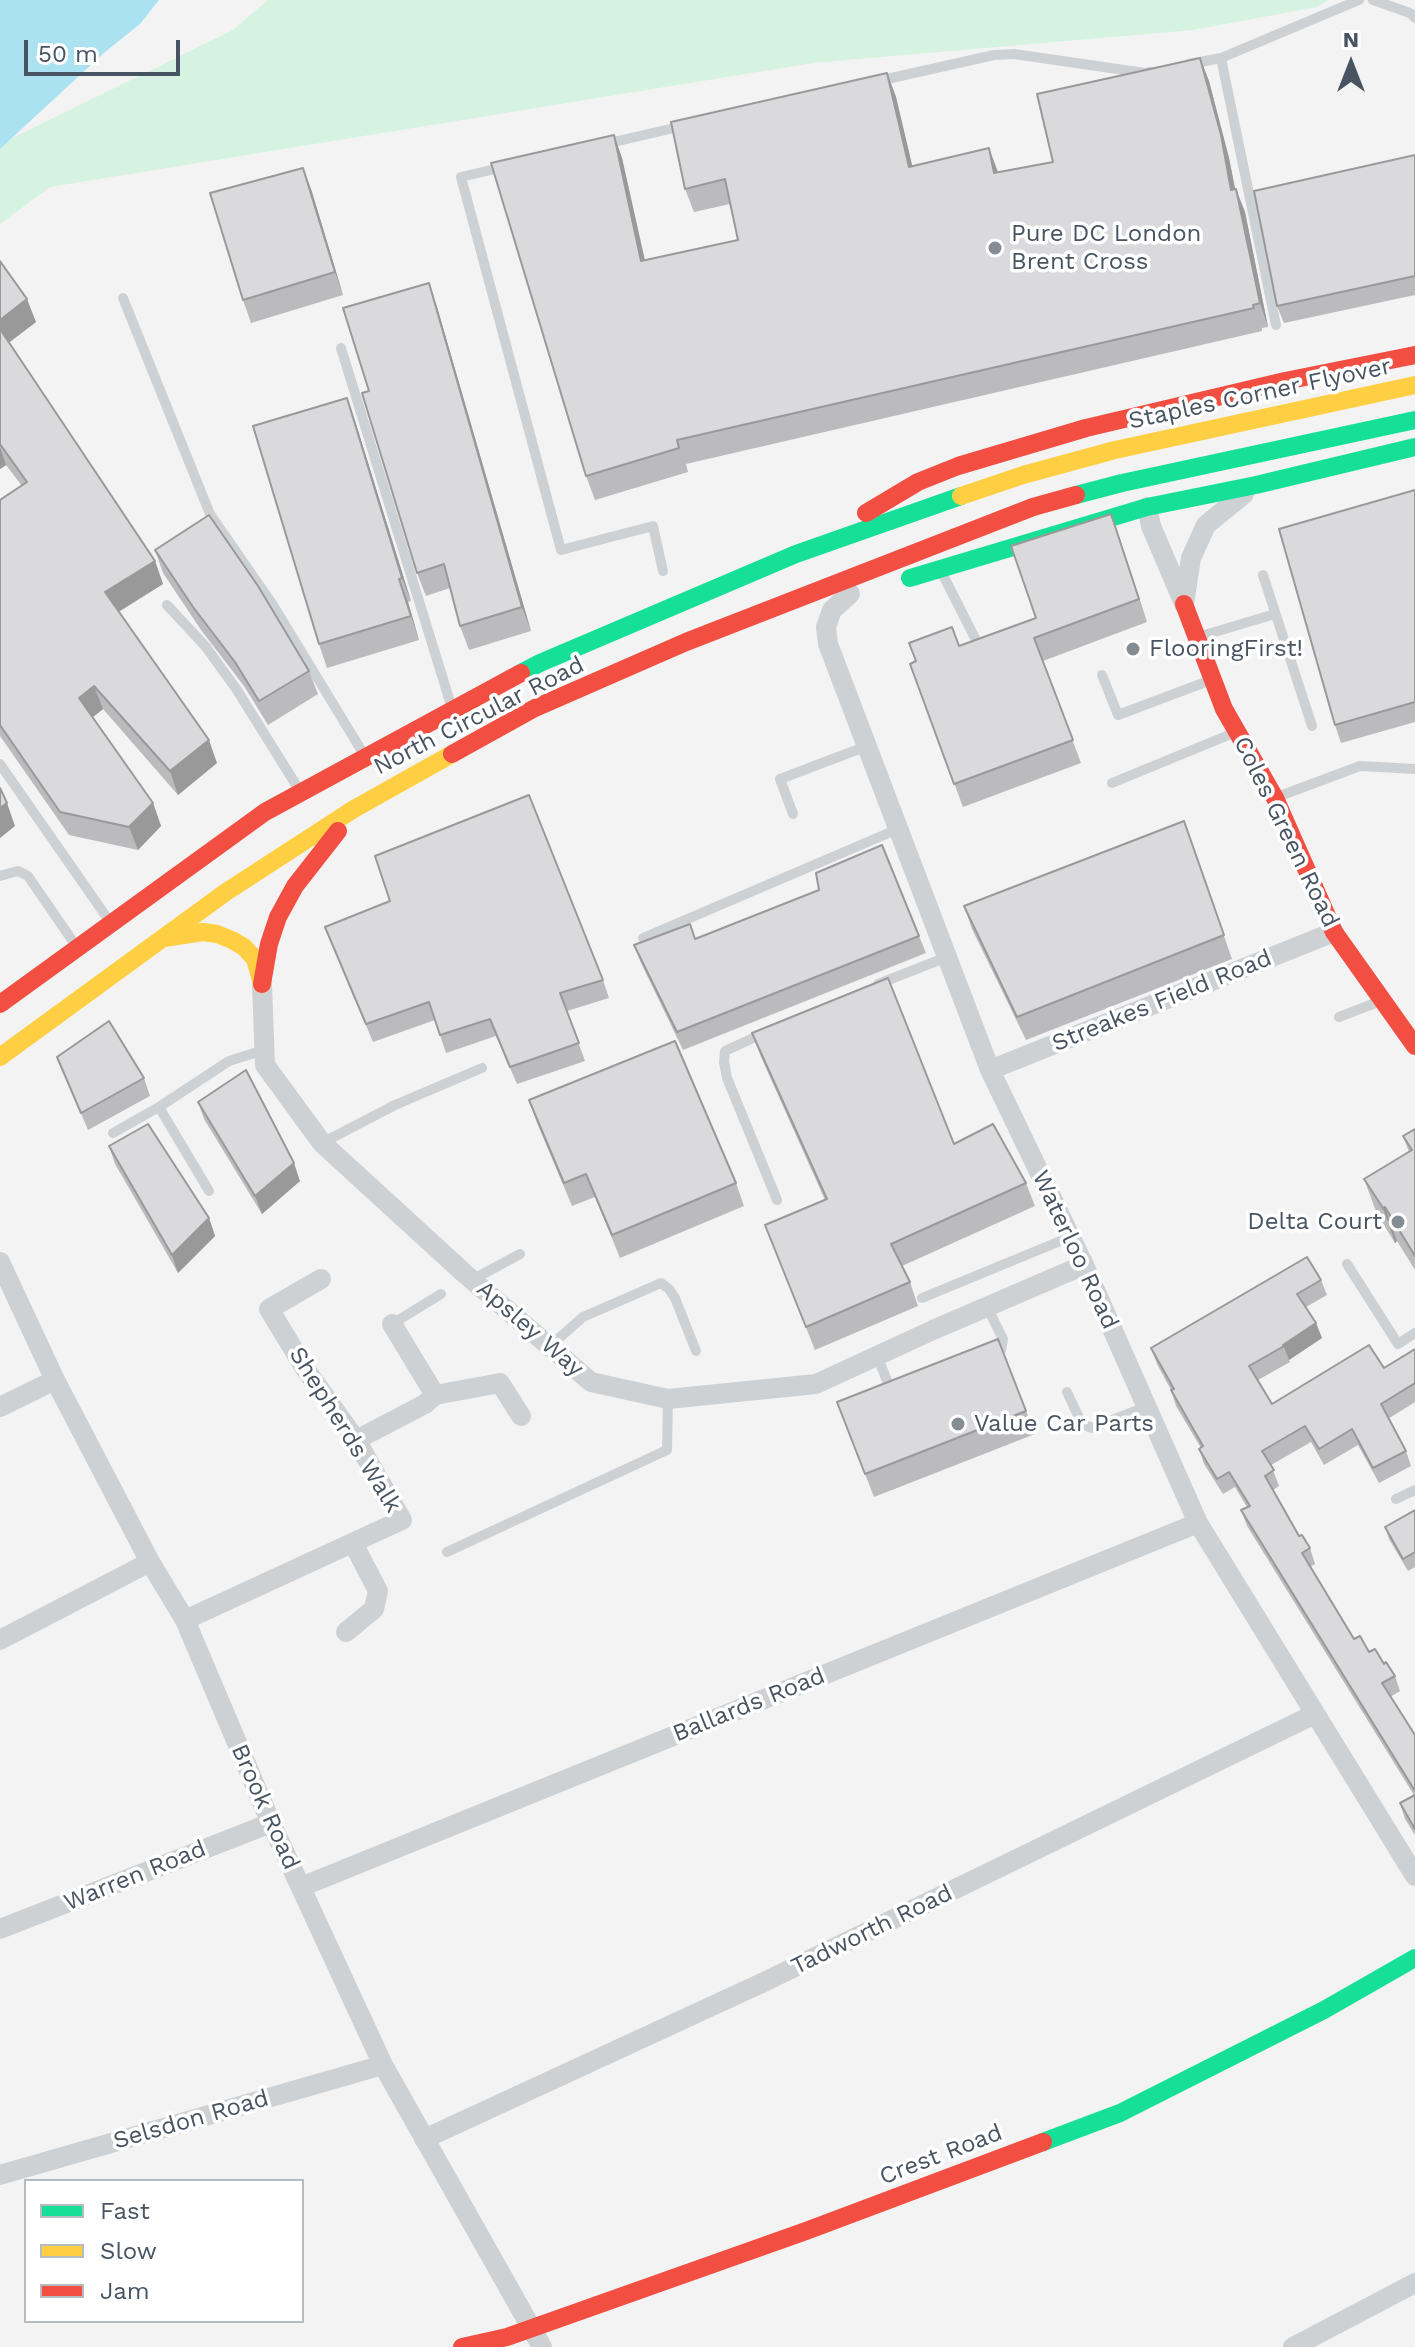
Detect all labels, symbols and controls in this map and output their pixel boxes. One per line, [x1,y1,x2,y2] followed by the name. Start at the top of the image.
[28,24,184,74] scale bar
[1311,24,1391,104] north arrow
[1343,27,1359,52] text: N
[38,40,98,68] text: 50 m
[1011,220,1201,276] place label: Pure DC London Brent Cross
[986,239,1004,257] marker: Pure DC London Brent Cross
[1126,352,1394,436] street label: Staples Corner Flyover
[1149,635,1303,663] place label: FlooringFirst!
[1124,640,1142,658] marker: FlooringFirst!
[369,651,589,781] street label: North Circular Road
[1227,732,1345,932] street label: Coles Green Road
[1048,944,1276,1058] street label: Streakes Field Road
[1026,1166,1124,1334] street label: Waterloo Road
[1247,1208,1382,1236] place label: Delta Court
[1389,1213,1407,1231] marker: Delta Court
[471,1275,589,1383] street label: Apsley Way
[283,1342,407,1518] street label: Shepherds Walk
[974,1410,1154,1438] place label: Value Car Parts
[949,1415,967,1433] marker: Value Car Parts
[669,1661,829,1749] street label: Ballards Road
[225,1740,305,1874] street label: Brook Road
[60,1834,210,1918] street label: Warren Road
[787,1879,957,1981] street label: Tadworth Road
[110,2084,272,2156] street label: Selsdon Road
[876,2118,1006,2192] street label: Crest Road
[24,2179,304,2323] legend
[100,2197,150,2225] text: Fast
[100,2237,157,2265] text: Slow
[100,2277,150,2305] text: Jam

